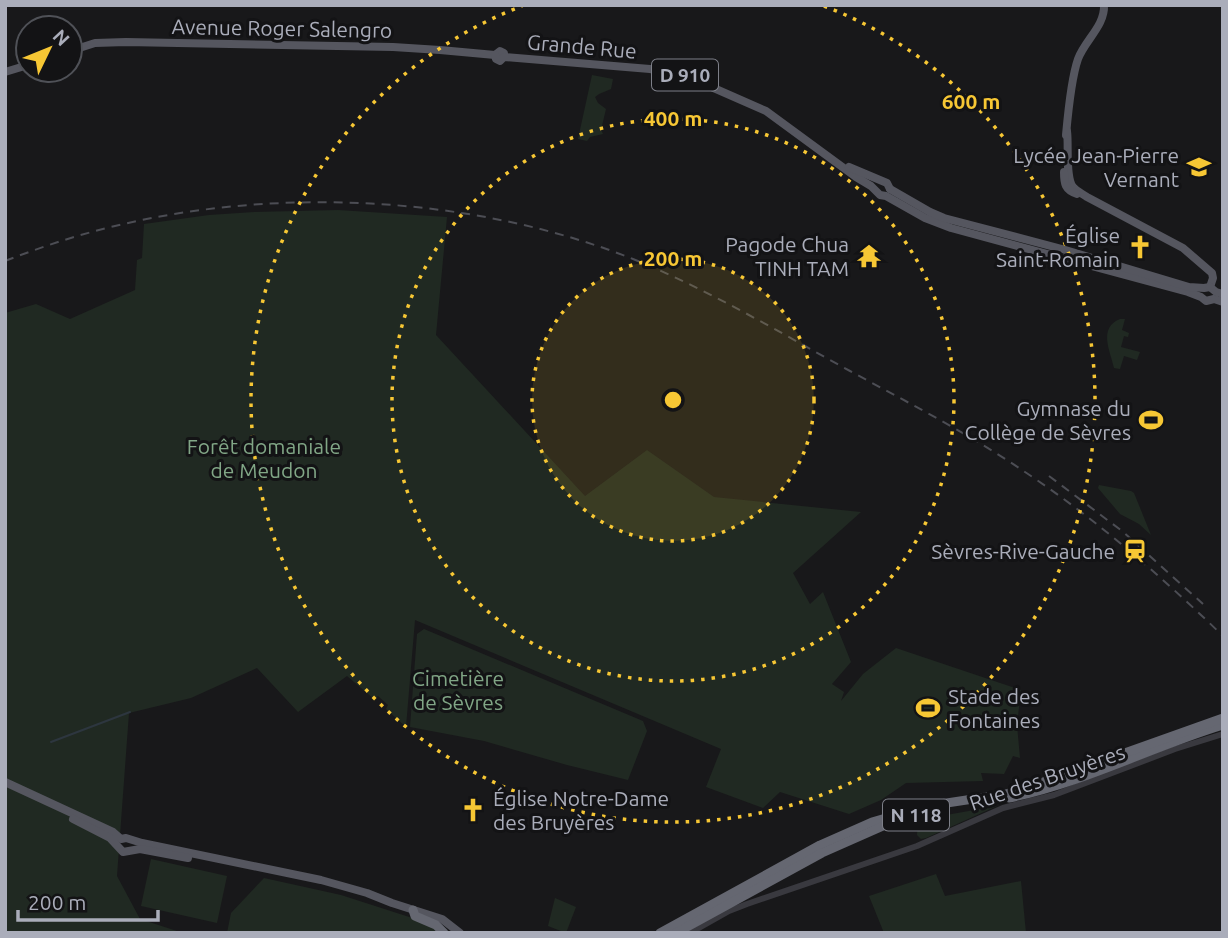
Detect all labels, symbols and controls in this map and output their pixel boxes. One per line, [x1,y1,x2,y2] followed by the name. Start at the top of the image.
[14,14,84,84] north arrow
[172,14,392,42] street label: Avenue Roger Salengro
[49,25,74,50] text: N
[526,29,638,63] street label: Grande Rue
[652,60,718,90] road number: D 910
[942,89,1000,113] text: 600 m
[644,106,702,130] text: 400 m
[1013,143,1179,191] place label: Lycée Jean-Pierre Vernant
[1185,153,1213,181] school or university icon: Lycée Jean-Pierre Vernant
[996,223,1120,271] place label: Église Saint-Romain
[725,232,849,280] place label: Pagode Chua TINH TAM
[1126,233,1154,261] church icon: Église Saint-Romain
[855,242,883,270] temple icon: Pagode Chua TINH TAM
[644,246,702,270] text: 200 m
[661,388,685,412] centre of rings
[965,396,1131,444] place label: Gymnase du Collège de Sèvres
[1137,406,1165,434] sports icon: Gymnase du Collège de Sèvres
[187,434,341,482] park label: Forêt domaniale de Meudon
[1121,537,1149,565] station icon: Sèvres-Rive-Gauche
[931,539,1115,563] place label: Sèvres-Rive-Gauche
[412,666,504,714] park label: Cimetière de Sèvres
[948,684,1040,732] place label: Stade des Fontaines
[914,694,942,722] sports icon: Stade des Fontaines
[966,739,1128,815] street label: Rue des Bruyères
[493,786,669,834] place label: Église Notre-Dame des Bruyères
[459,796,487,824] church icon: Église Notre-Dame des Bruyères
[883,800,949,830] road number: N 118
[18,878,158,922] scale bar
[28,890,86,914] text: 200 m

